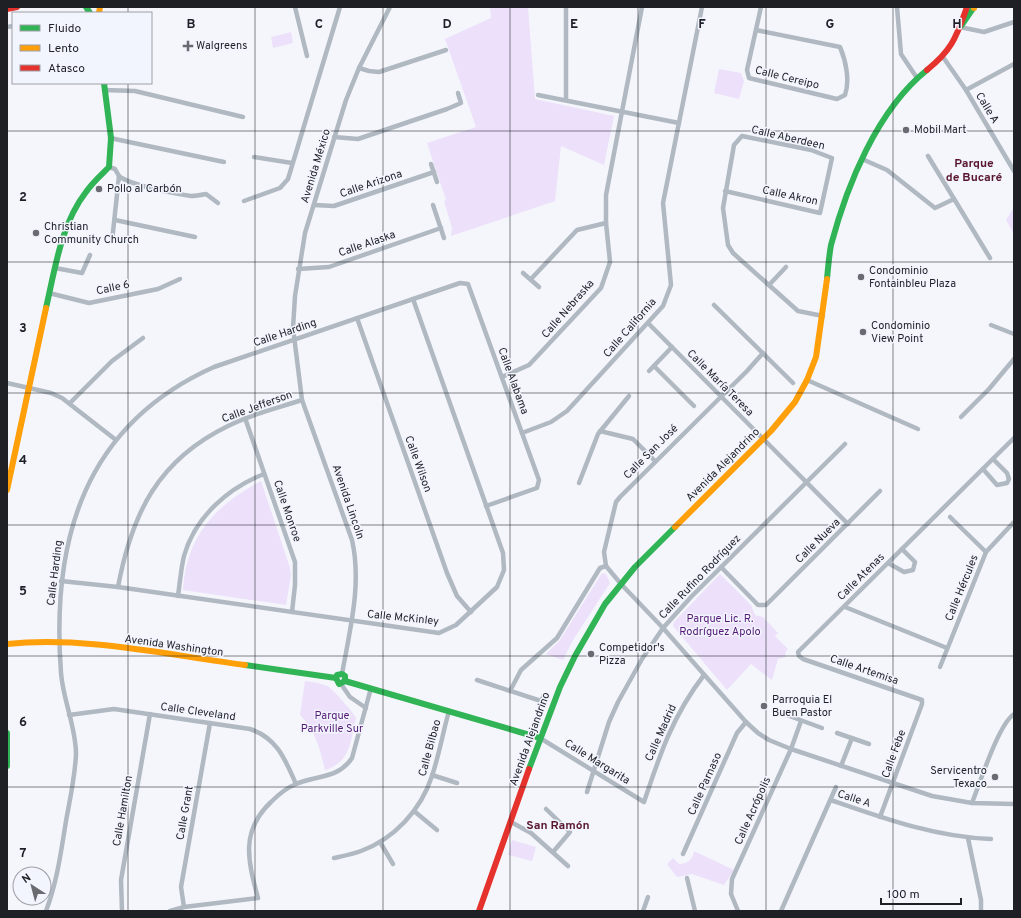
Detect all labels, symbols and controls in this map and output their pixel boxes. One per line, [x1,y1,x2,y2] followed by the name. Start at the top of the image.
[12,12,152,84] legend
[187,17,196,33] text: B
[315,17,323,33] text: C
[442,17,452,33] text: D
[570,17,578,33] text: E
[698,17,706,33] text: F
[826,17,835,33] text: G
[952,17,962,33] text: H
[48,21,81,37] text: Fluido
[196,39,247,53] place label: Walgreens
[48,41,79,57] text: Lento
[183,41,193,51] marker: Walgreens
[48,61,85,77] text: Atasco
[753,63,821,93] street label: Calle Cereipo
[972,90,1002,126] street label: Calle A
[750,123,826,153] street label: Calle Aberdeen
[914,123,967,137] place label: Mobil Mart
[901,125,911,135] marker: Mobil Mart
[298,127,334,205] street label: Avenida México
[946,156,1003,186] district label: Parque de Bucaré
[338,167,404,201] street label: Calle Arizona
[107,182,182,196] place label: Pollo al Carbón
[761,183,819,209] street label: Calle Akron
[94,184,104,194] marker: Pollo al Carbón
[19,190,27,206] text: 2
[44,220,139,247] place label: Christian Community Church
[31,228,41,238] marker: Christian Community Church
[337,228,398,260] street label: Calle Alaska
[869,264,956,291] place label: Condominio Fontainbleu Plaza
[856,272,866,282] marker: Condominio Fontainbleu Plaza
[539,277,597,341] street label: Calle Nebraska
[95,278,131,298] street label: Calle 6
[600,295,660,361] street label: Calle California
[252,316,318,350] street label: Calle Harding
[871,319,930,346] place label: Condominio View Point
[19,321,27,337] text: 3
[858,327,868,337] marker: Condominio View Point
[494,346,532,417] street label: Calle Alabama
[684,347,756,419] street label: Calle María Teresa
[220,388,294,426] street label: Calle Jefferson
[621,422,681,482] street label: Calle San José
[683,425,763,505] street label: Avenida Alejandrino
[401,434,435,494] street label: Calle Wilson
[19,453,27,469] text: 4
[329,463,367,541] street label: Avenida Lincoln
[270,478,304,544] street label: Calle Monroe
[793,515,844,566] street label: Calle Nueva
[656,532,744,622] street label: Calle Rufino Rodríguez
[44,539,66,607] street label: Calle Harding
[834,550,888,604] street label: Calle Atenas
[942,553,982,623] street label: Calle Hércules
[19,584,27,600] text: 5
[366,607,440,629] street label: Calle McKinley
[679,612,761,639] park label: Parque Lic. R. Rodríguez Apolo
[124,632,224,660] street label: Avenida Washington
[599,641,665,668] place label: Competidor's Pizza
[586,649,596,659] marker: Competidor's Pizza
[828,652,900,688] street label: Calle Artemisa
[507,690,553,788] street label: Avenida Alejandrino
[772,693,833,720] place label: Parroquia El Buen Pastor
[160,700,236,724] street label: Calle Cleveland
[759,701,769,711] marker: Parroquia El Buen Pastor
[642,702,680,764] street label: Calle Madrid
[301,709,364,736] park label: Parque Parkville Sur
[19,715,27,731] text: 6
[416,718,444,778] street label: Calle Bilbao
[879,728,909,780] street label: Calle Febe
[562,736,633,788] street label: Calle Margarita
[685,750,725,818] street label: Calle Parnaso
[930,764,987,791] place label: Servicentro Texaco
[990,772,1000,782] marker: Servicentro Texaco
[110,774,136,848] street label: Calle Hamilton
[732,775,774,847] street label: Calle Acrópolis
[173,785,197,841] street label: Calle Grant
[836,787,872,811] street label: Calle A
[526,818,590,834] district label: San Ramón
[20,846,27,862] text: 7
[12,866,52,906] north arrow
[19,871,34,887] text: N
[881,880,961,906] scale bar
[887,887,920,903] text: 100 m

